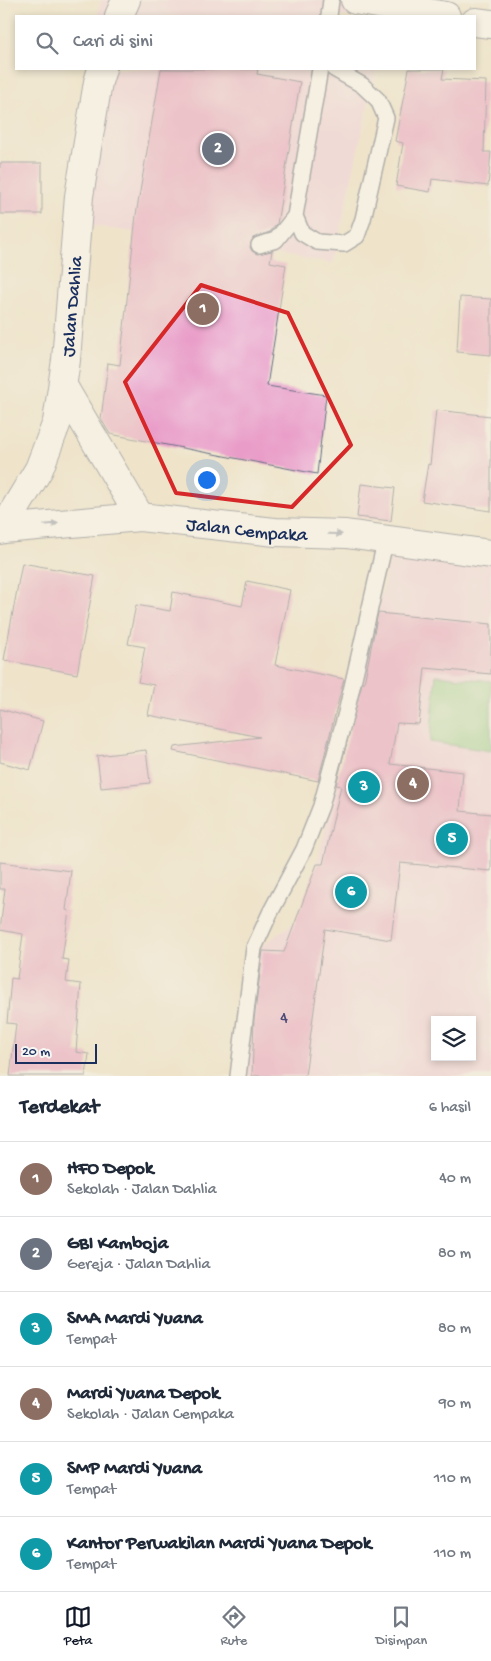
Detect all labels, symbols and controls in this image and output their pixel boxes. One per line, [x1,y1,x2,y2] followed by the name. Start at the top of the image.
[15,15,476,70] search box
[33,29,61,57] icon: search
[73,31,153,54] text: Cari di sini
[202,130,234,168] pin: 2
[58,254,89,358] street label: Jalan Dahlia
[187,290,219,328] pin: 1
[194,467,220,493] your location
[185,514,309,548] street label: Jalan Cempaka
[43,520,59,528] one-way arrow
[327,530,343,538] one-way arrow
[397,765,429,803] pin: 4
[348,768,380,806] pin: 3
[436,820,468,858] pin: 5
[335,873,367,911] pin: 6
[280,1010,288,1029] house number: 4
[431,1016,476,1061] map controls
[431,1016,476,1061] button: layers
[15,1041,98,1064] scale bar
[22,1044,50,1061] text: 20 m
[20,1096,99,1121] text: Terdekat
[429,1099,471,1118] text: 6 hasil
[67,1158,153,1181] text: HFO Depok
[33,1170,39,1189] text: 1
[439,1170,471,1189] text: 40 m
[67,1181,217,1200] text: Sekolah · Jalan Dahlia
[67,1233,168,1256] text: GBI Kamboja
[32,1245,40,1264] text: 2
[438,1245,471,1264] text: 80 m
[67,1256,210,1275] text: Gereja · Jalan Dahlia
[67,1308,203,1331] text: SMA Mardi Yuana
[32,1320,40,1339] text: 3
[438,1320,471,1339] text: 80 m
[67,1331,116,1350] text: Tempat
[67,1383,219,1406] text: Mardi Yuana Depok
[32,1395,40,1414] text: 4
[439,1395,471,1414] text: 90 m
[67,1406,234,1425] text: Sekolah · Jalan Cempaka
[67,1458,202,1481] text: SMP Mardi Yuana
[32,1470,40,1489] text: 5
[434,1470,471,1489] text: 110 m
[67,1481,116,1500] text: Tempat
[67,1533,371,1556] text: Kantor Perwakilan Mardi Yuana Depok
[32,1545,40,1564] text: 6
[434,1545,471,1564] text: 110 m
[67,1556,116,1575] text: Tempat
[64,1603,92,1650] tab: Peta
[220,1603,248,1650] tab: Rute
[376,1603,427,1650] tab: Disimpan

